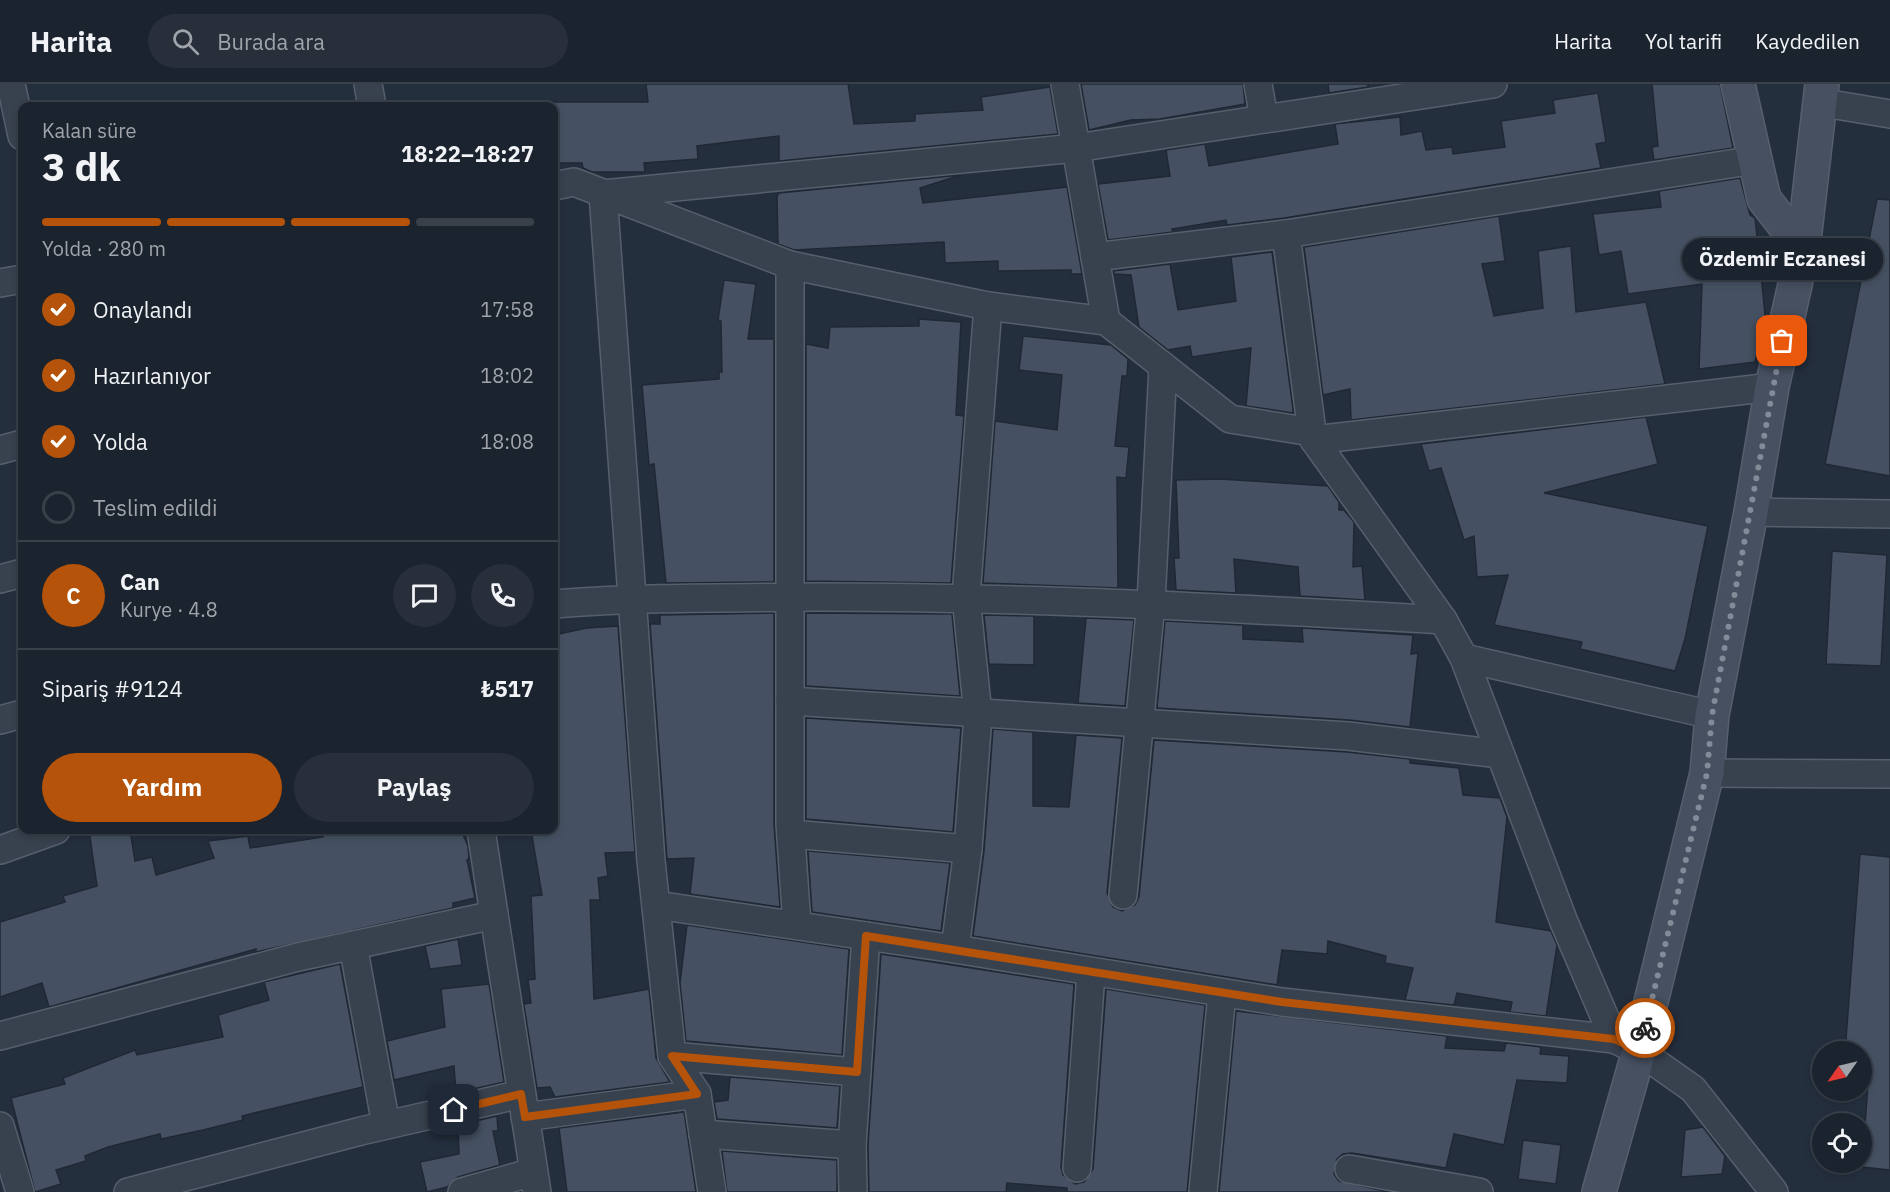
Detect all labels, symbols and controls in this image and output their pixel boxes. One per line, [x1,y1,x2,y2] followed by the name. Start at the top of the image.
[148,14,568,68] search box
[30,23,112,60] text: Harita
[169,25,202,58] icon: search
[217,27,325,56] text: Burada ara
[1554,27,1612,55] text: Harita
[1645,27,1722,55] text: Yol tarifi
[1755,27,1860,55] text: Kaydedilen
[42,117,137,144] text: Kalan süre
[401,139,534,168] text: 18:22–18:27
[42,141,121,192] text: 3 dk
[42,235,166,262] text: Yolda · 280 m
[1682,239,1882,281] callout: Özdemir Eczanesi
[1699,245,1866,272] text: Özdemir Eczanesi
[42,293,75,326] icon: check
[93,295,192,324] text: Onaylandı
[480,296,534,323] text: 17:58
[1756,315,1807,366] pin
[1765,324,1798,357] icon: bag
[42,359,75,392] icon: check
[93,361,211,390] text: Hazırlanıyor
[480,362,534,389] text: 18:02
[42,425,75,458] icon: check
[93,427,148,456] text: Yolda
[480,428,534,455] text: 18:08
[93,493,217,522] text: Teslim edildi
[393,564,456,627] button: chat
[471,564,534,627] button: phone
[120,567,160,596] text: Can
[66,581,81,610] text: C
[120,596,218,623] text: Kurye · 4.8
[42,674,183,703] text: Sipariş #9124
[481,674,534,703] text: ₺517
[42,753,282,822] button: Yardım
[294,753,534,822] button: Paylaş
[1615,998,1675,1058] courier
[1629,1012,1662,1045] icon: bike
[1812,1041,1872,1101] north arrow
[1812,1041,1872,1173] map controls
[428,1084,479,1135] pin
[437,1093,470,1126] icon: home
[1812,1113,1872,1173] button: locate

